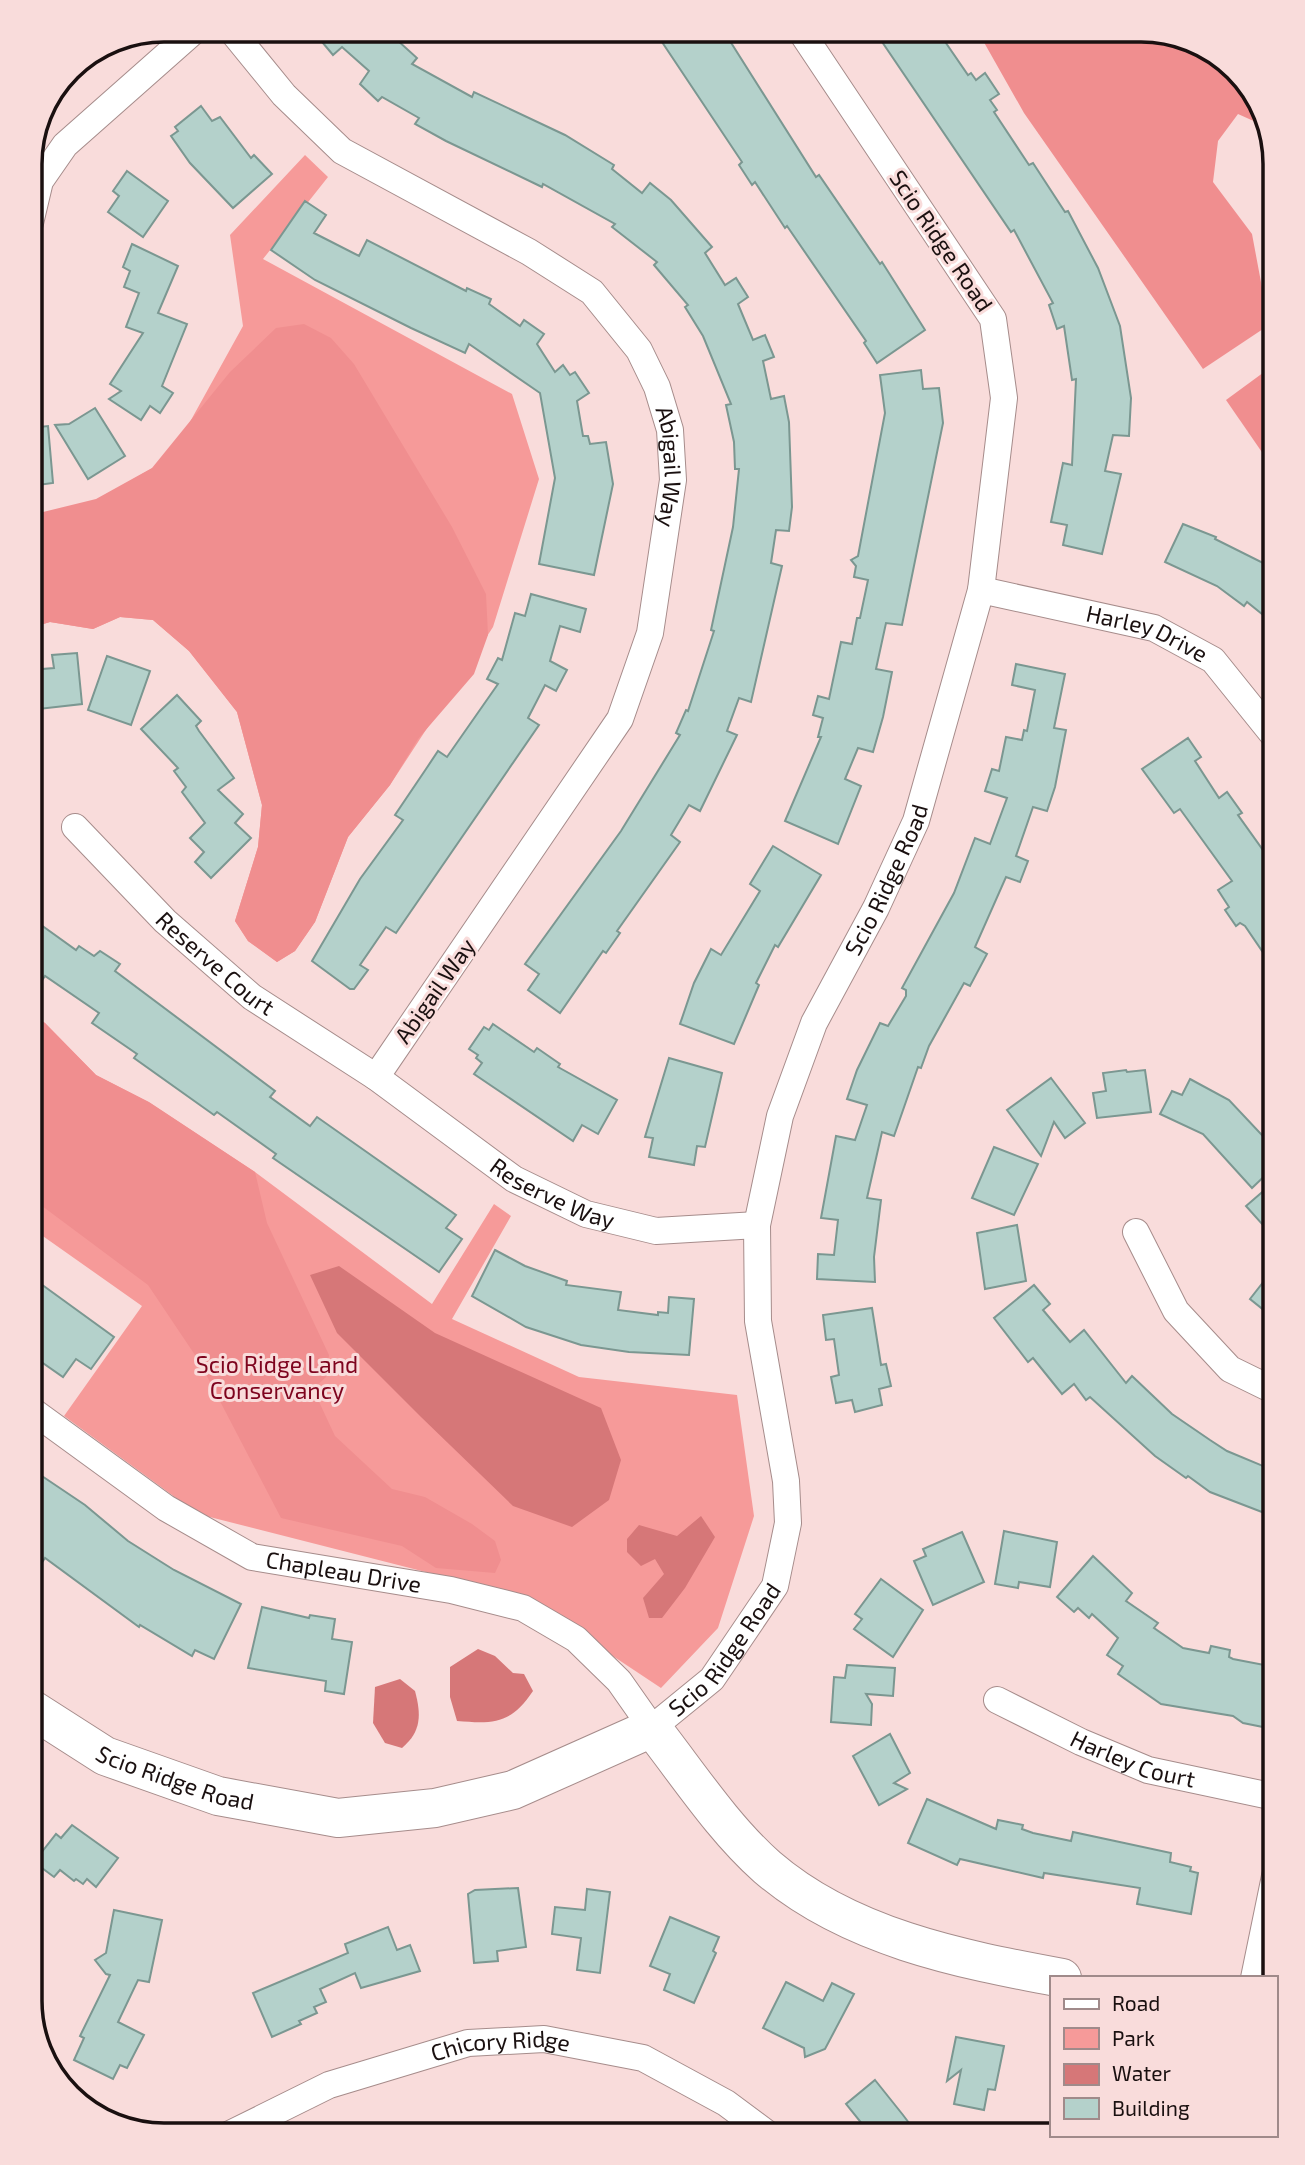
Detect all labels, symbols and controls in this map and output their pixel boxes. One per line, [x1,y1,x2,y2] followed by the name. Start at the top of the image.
[884,164,999,316] street label: Scio Ridge Road
[651,402,688,529] street label: Abigail Way
[1084,599,1213,667] street label: Harley Drive
[838,801,933,960] street label: Scio Ridge Road
[150,905,280,1021] street label: Reserve Court
[388,933,481,1048] street label: Abigail Way
[485,1151,618,1233] street label: Reserve Way
[196,1350,358,1404] park label: Scio Ridge Land Conservancy
[264,1545,424,1598] street label: Chapleau Drive
[662,1577,786,1722] street label: Scio Ridge Road
[1066,1724,1198,1793] street label: Harley Court
[91,1739,256,1815] street label: Scio Ridge Road
[1050,1976,1277,2137] legend
[1112,1990,1160,2015] text: Road
[427,2024,573,2067] street label: Chicory Ridge
[1112,2025,1155,2050] text: Park
[1112,2060,1171,2085] text: Water
[1112,2095,1190,2120] text: Building

